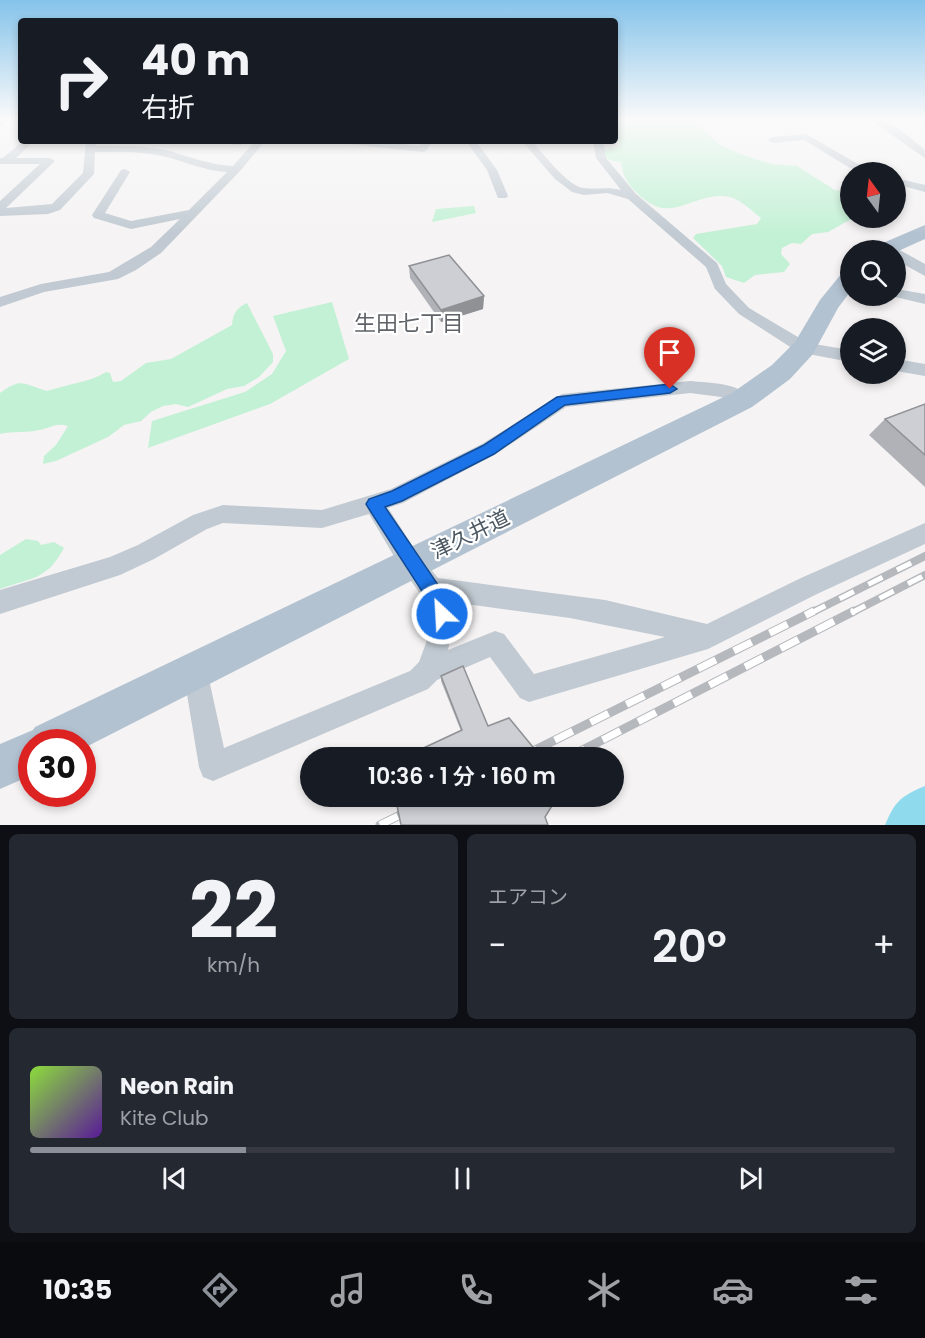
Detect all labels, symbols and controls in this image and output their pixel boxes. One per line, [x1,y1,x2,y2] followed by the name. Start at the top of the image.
[141,31,250,90] text: 40 m
[42,42,120,120] icon: right
[141,89,195,126] text: 右折
[840,162,906,228] north arrow
[840,162,906,384] map controls
[840,240,906,306] button: search
[354,308,464,339] district label: 生田七丁目
[840,318,906,384] button: layers
[644,327,695,389] pin
[653,336,686,369] icon: arrive
[426,503,514,565] street label: 津久井道
[410,582,474,646] position arrow
[18,729,96,807] speed limit sign: 30
[368,761,556,792] text: 10:36 · 1 分 · 160 m
[189,856,278,965] text: 22
[488,883,568,911] text: エアコン
[652,915,727,978] text: 20°
[488,922,506,969] text: −
[872,922,895,969] text: +
[207,951,260,979] text: km/h
[120,1071,234,1102] text: Neon Rain
[120,1104,209,1132] text: Kite Club
[158,1162,191,1195] icon: previous
[446,1162,479,1195] icon: pause
[734,1162,767,1195] icon: next
[199,1269,241,1311] icon: directions
[327,1269,369,1311] icon: music
[455,1269,497,1311] icon: phone
[583,1269,625,1311] icon: climate
[712,1269,754,1311] icon: car
[840,1269,882,1311] icon: filters
[43,1271,112,1308] text: 10:35

